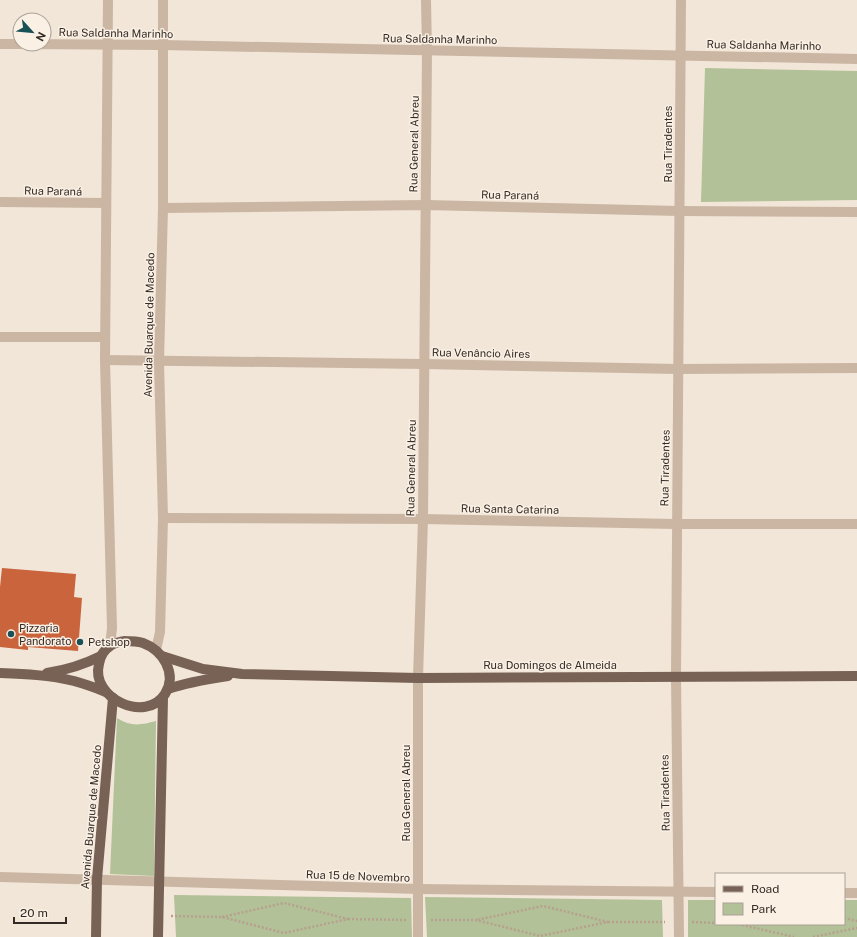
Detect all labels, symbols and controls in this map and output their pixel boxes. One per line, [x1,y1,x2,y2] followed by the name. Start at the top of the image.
[12,12,52,52] north arrow
[58,26,174,40] street label: Rua Saldanha Marinho
[34,30,48,43] text: N
[382,32,498,46] street label: Rua Saldanha Marinho
[706,38,822,52] street label: Rua Saldanha Marinho
[407,96,421,192] street label: Rua General Abreu
[662,105,674,182] street label: Rua Tiradentes
[24,184,82,198] street label: Rua Paraná
[481,188,539,202] street label: Rua Paraná
[142,252,156,398] street label: Avenida Buarque de Macedo
[432,346,531,360] street label: Rua Venâncio Aires
[404,420,418,516] street label: Rua General Abreu
[658,429,672,506] street label: Rua Tiradentes
[461,502,559,516] street label: Rua Santa Catarina
[19,622,71,647] place label: Pizzaria Pandorato
[6,629,16,639] marker: Pizzaria Pandorato
[88,636,130,648] place label: Petshop
[75,637,85,647] marker: Petshop
[483,659,617,671] street label: Rua Domingos de Almeida
[79,744,103,890] street label: Avenida Buarque de Macedo
[400,745,412,841] street label: Rua General Abreu
[658,754,672,831] street label: Rua Tiradentes
[306,868,410,884] street label: Rua 15 de Novembro
[715,873,845,925] legend
[751,882,779,896] text: Road
[14,899,66,925] scale bar
[751,902,777,916] text: Park
[20,906,48,920] text: 20 m

